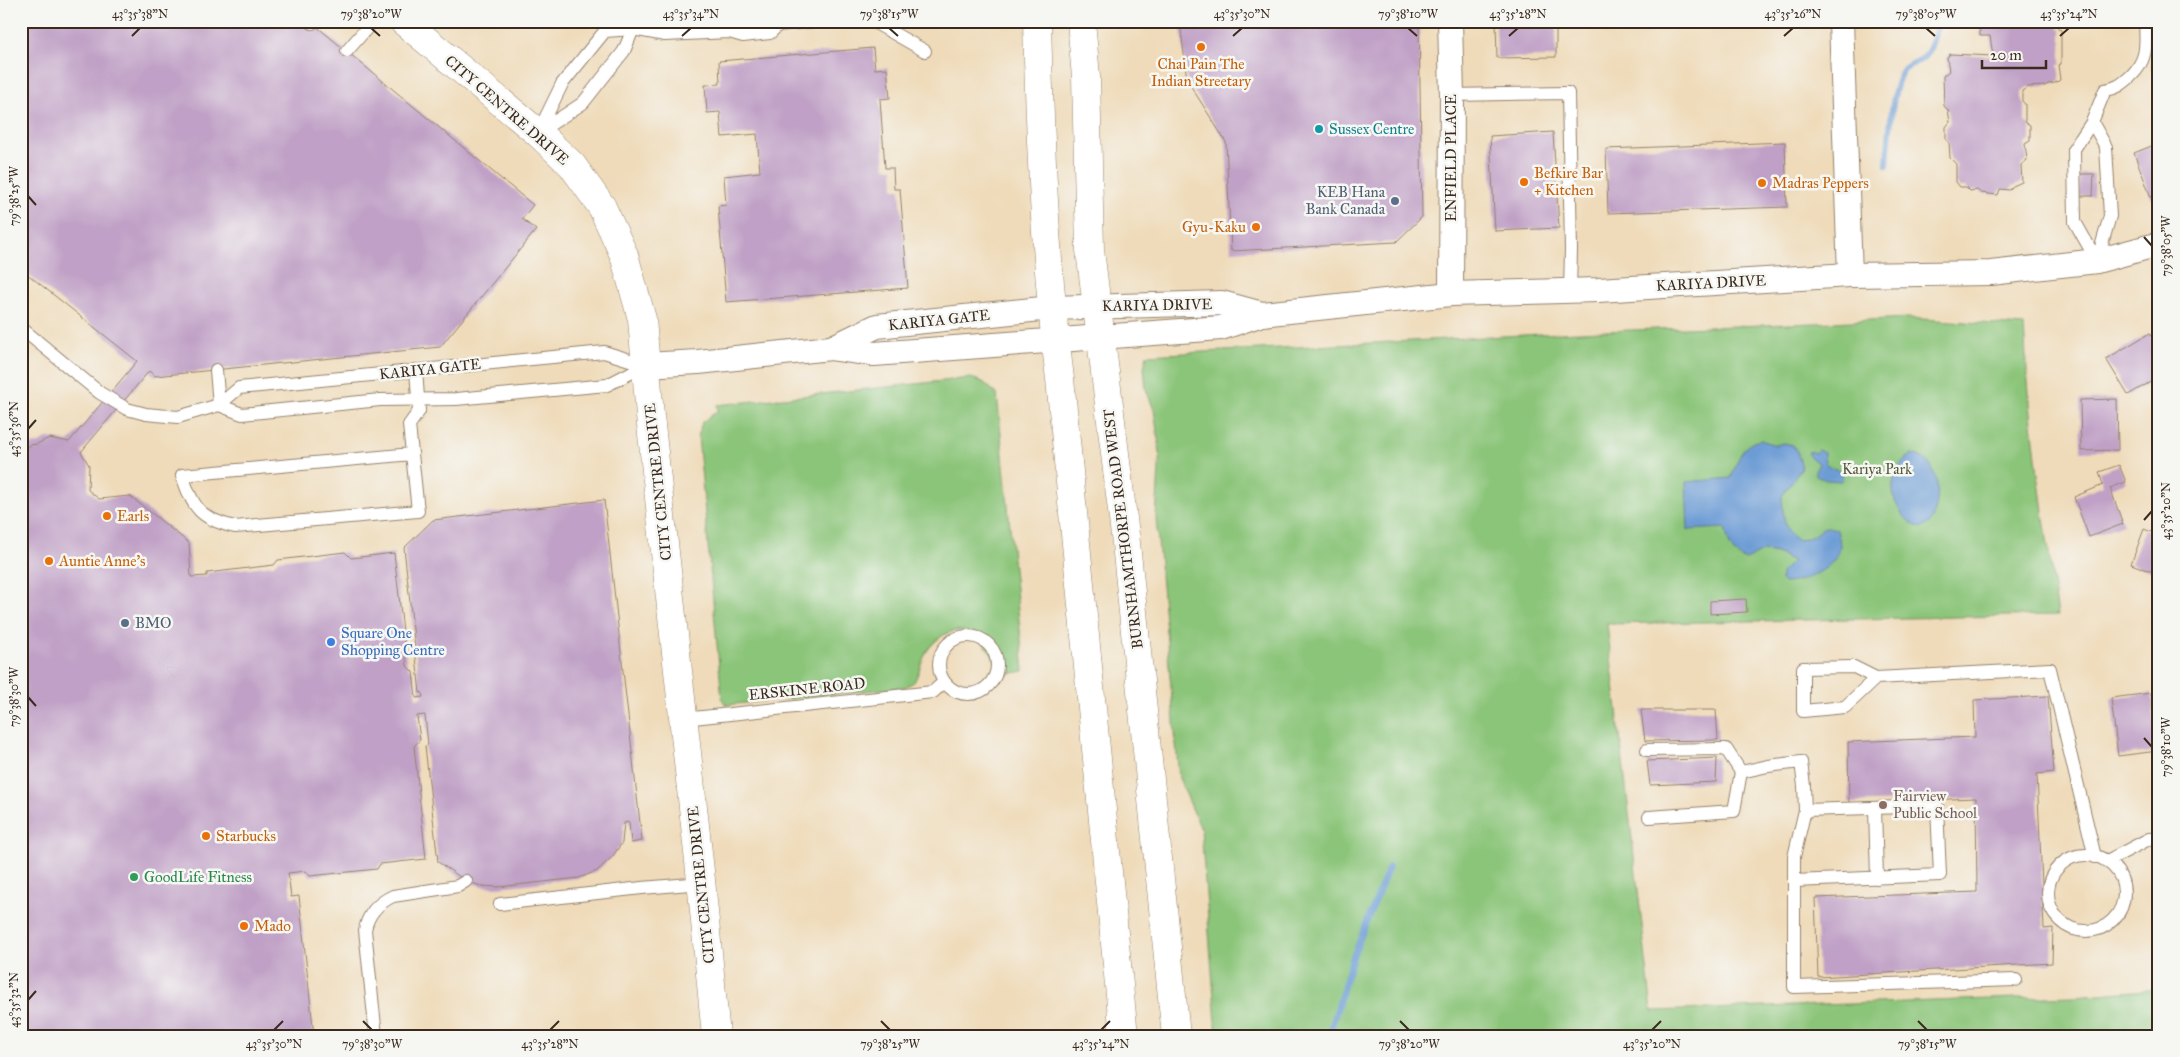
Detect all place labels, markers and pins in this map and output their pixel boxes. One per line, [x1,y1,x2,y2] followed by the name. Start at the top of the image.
[1195,41,1207,53] marker: Chai Pain The Indian Streetary
[1151,55,1252,90] place label: Chai Pain The Indian Streetary
[1329,120,1414,138] place label: Sussex Centre
[1313,123,1325,135] marker: Sussex Centre
[1534,164,1604,199] place label: Befkire Bar + Kitchen
[1772,174,1869,192] place label: Madras Peppers
[1518,176,1530,188] marker: Befkire Bar + Kitchen
[1756,177,1768,189] marker: Madras Peppers
[1306,183,1386,218] place label: KEB Hana Bank Canada
[1389,195,1401,207] marker: KEB Hana Bank Canada
[1182,218,1246,236] place label: Gyu-Kaku
[1250,221,1262,233] marker: Gyu-Kaku
[117,507,149,525] place label: Earls
[101,510,113,522] marker: Earls
[58,552,146,570] place label: Auntie Anne's
[43,555,55,567] marker: Auntie Anne's
[135,614,172,632] place label: BMO
[119,617,131,629] marker: BMO
[341,624,445,659] place label: Square One Shopping Centre
[325,636,337,648] marker: Square One Shopping Centre
[1893,787,1978,822] place label: Fairview Public School
[1877,799,1889,811] marker: Fairview Public School
[216,827,276,845] place label: Starbucks
[200,830,212,842] marker: Starbucks
[144,868,252,886] place label: GoodLife Fitness
[128,871,140,883] marker: GoodLife Fitness
[254,917,291,935] place label: Mado
[238,920,250,932] marker: Mado

